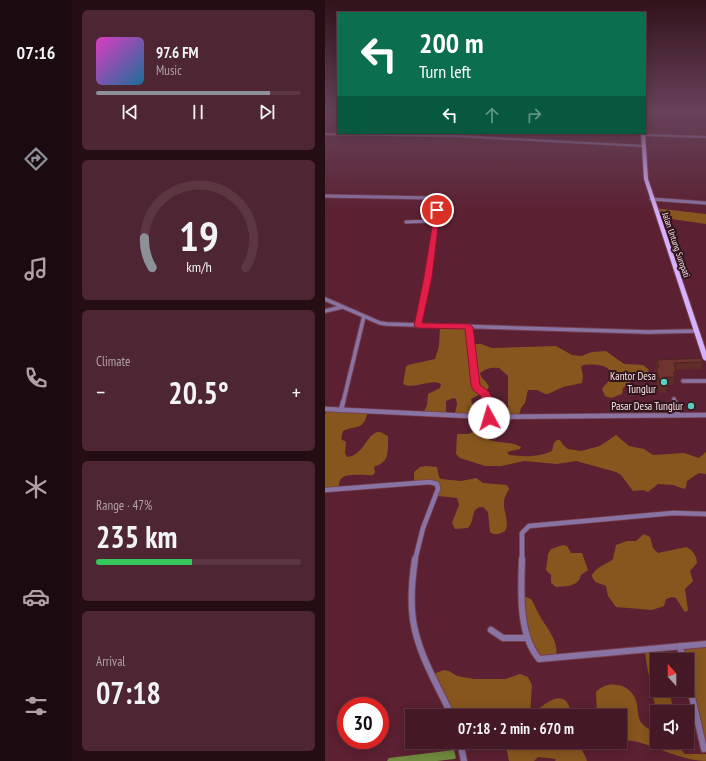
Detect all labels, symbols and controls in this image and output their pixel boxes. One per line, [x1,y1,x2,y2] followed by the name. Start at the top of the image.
[419,24,483,61] text: 200 m
[353,28,405,80] icon: left
[17,41,55,64] text: 07:16
[156,43,199,62] text: 97.6 FM
[419,60,471,83] text: Turn left
[156,62,182,79] text: Music
[119,101,141,123] icon: previous
[187,101,209,123] icon: pause
[256,101,278,123] icon: next
[439,104,461,126] icon: left
[481,104,503,126] icon: ahead
[523,104,545,126] icon: right
[22,145,50,173] icon: directions
[420,193,454,227] pin
[426,199,448,221] icon: arrive
[179,209,218,262] text: 19
[660,210,693,279] street label: Jalan Untung Suropati
[22,255,50,283] icon: music
[186,257,211,276] text: km/h
[96,353,130,370] text: Climate
[22,364,50,392] icon: phone
[610,369,656,396] place label: Kantor Desa Tunglur
[168,373,229,412] text: 20.5°
[659,377,669,387] marker: Kantor Desa Tunglur
[96,378,105,406] text: −
[292,378,301,406] text: +
[468,397,510,439] position arrow
[611,399,683,413] place label: Pasar Desa Tunglur
[686,401,696,411] marker: Pasar Desa Tunglur
[22,473,50,501] icon: climate
[96,497,152,514] text: Range · 47%
[96,517,177,556] text: 235 km
[22,583,50,611] icon: car
[96,653,125,670] text: Arrival
[650,653,694,697] north arrow
[650,653,694,749] map controls
[96,673,161,712] text: 07:18
[22,692,50,720] icon: filters
[337,697,389,749] speed limit sign: 30
[650,705,694,749] button: sound
[458,719,574,738] text: 07:18 · 2 min · 670 m

